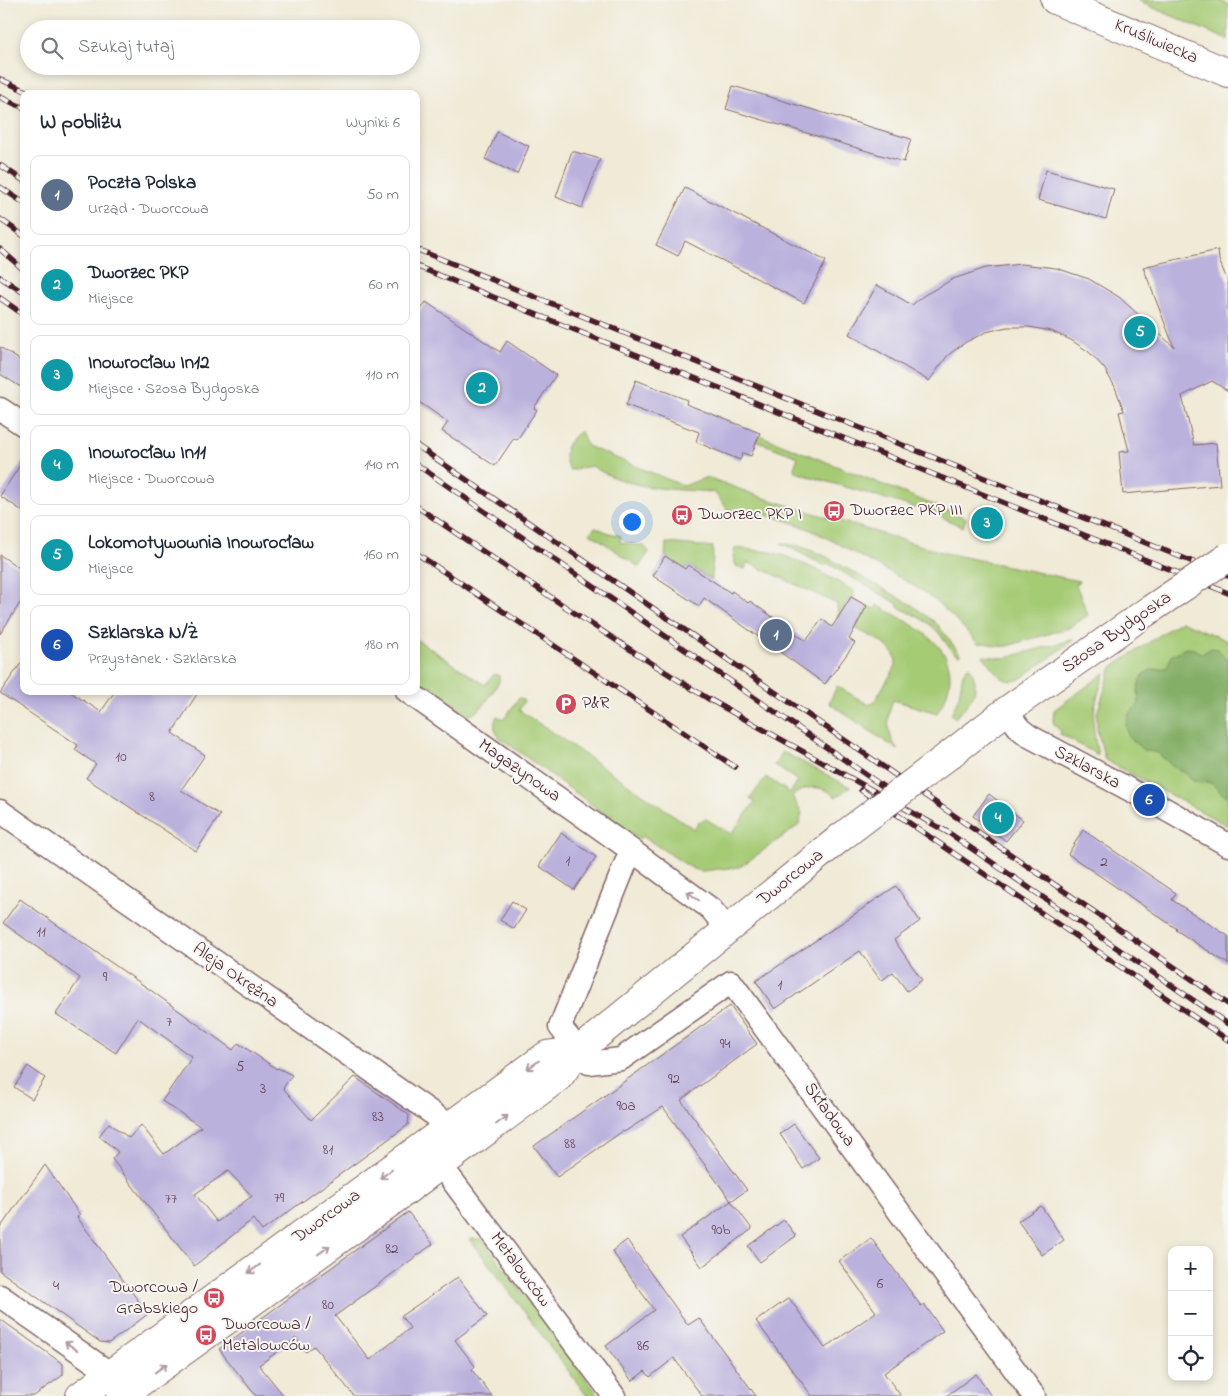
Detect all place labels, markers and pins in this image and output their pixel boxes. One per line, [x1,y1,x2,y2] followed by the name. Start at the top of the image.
[1124,313,1156,351] pin: 5
[466,369,498,407] pin: 2
[849,498,962,524] place label: Dworzec PKP III
[822,499,846,523] bus stop icon: Dworzec PKP III
[697,502,802,528] place label: Dworzec PKP I
[670,503,694,527] bus stop icon: Dworzec PKP I
[971,504,1003,542] pin: 3
[760,616,792,654] pin: 1
[582,691,610,717] place label: P&R
[554,692,578,716] parking icon: P&R
[1133,781,1165,819] pin: 6
[982,799,1014,837] pin: 4
[108,1275,198,1323] place label: Dworcowa / Grabskiego
[202,1286,226,1310] bus stop icon: Dworcowa / Grabskiego
[221,1312,311,1359] place label: Dworcowa / Metalowców
[194,1323,218,1347] bus stop icon: Dworcowa / Metalowców

